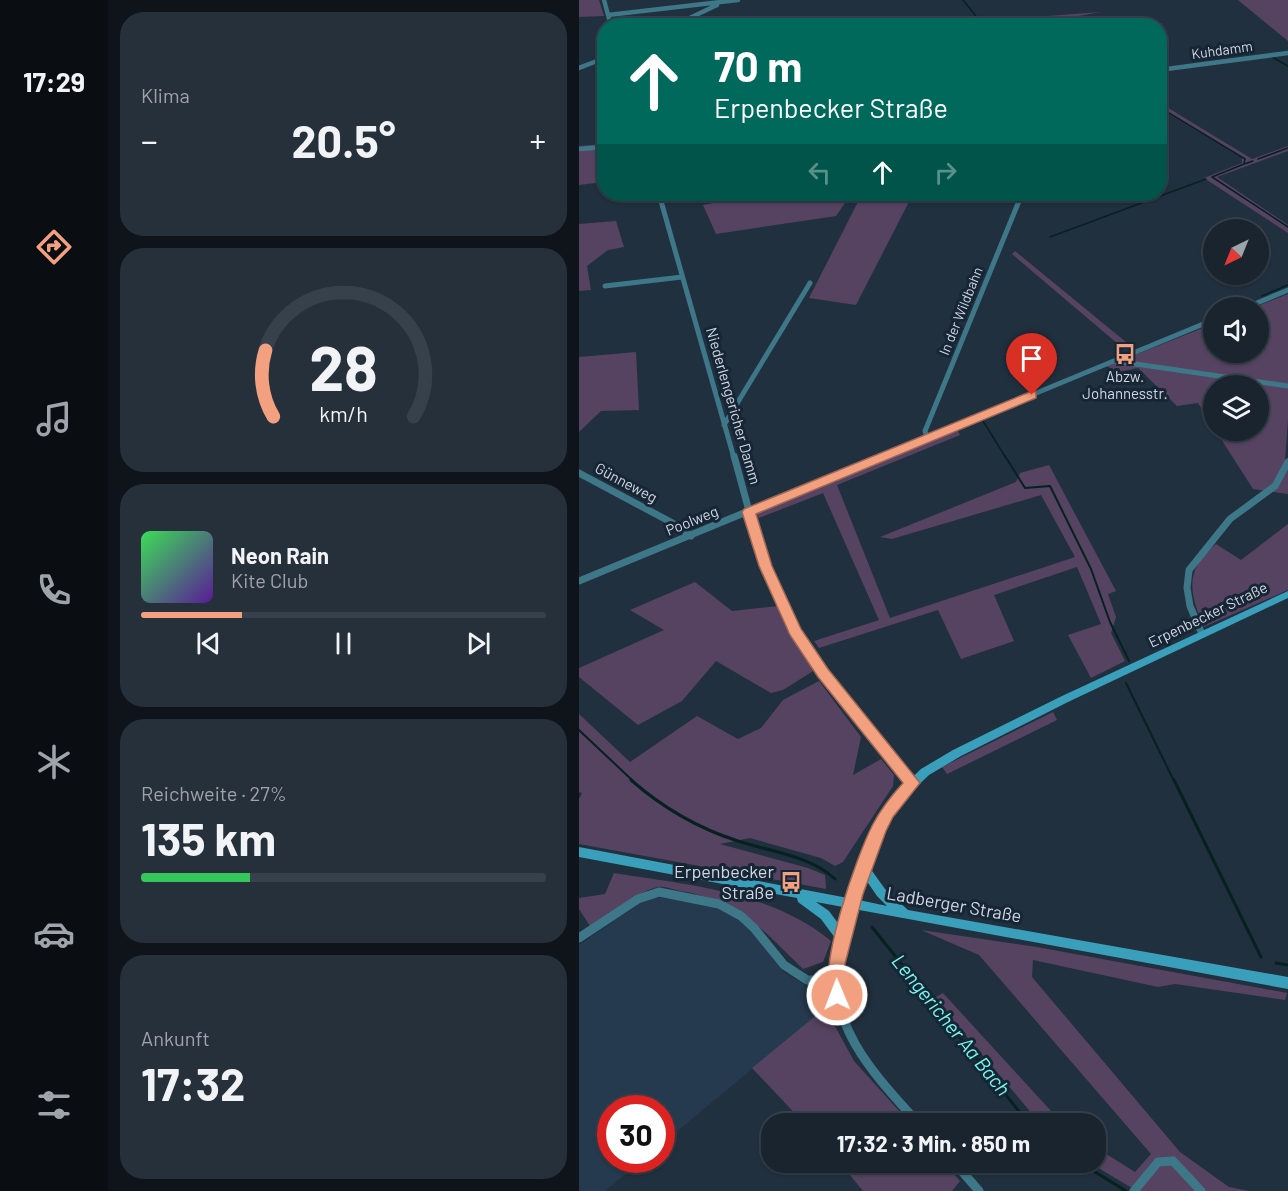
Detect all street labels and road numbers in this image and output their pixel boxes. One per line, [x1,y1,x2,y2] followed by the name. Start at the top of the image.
[1190,37,1254,62] street label: Kuhdamm
[935,264,986,357] street label: In der Wildbahn
[703,325,765,486] street label: Niederlengericher Damm
[592,458,661,506] street label: Günneweg
[663,501,720,539] street label: Poolweg
[1145,578,1270,651] street label: Erpenbecker Straße
[885,881,1023,927] street label: Ladberger Straße

